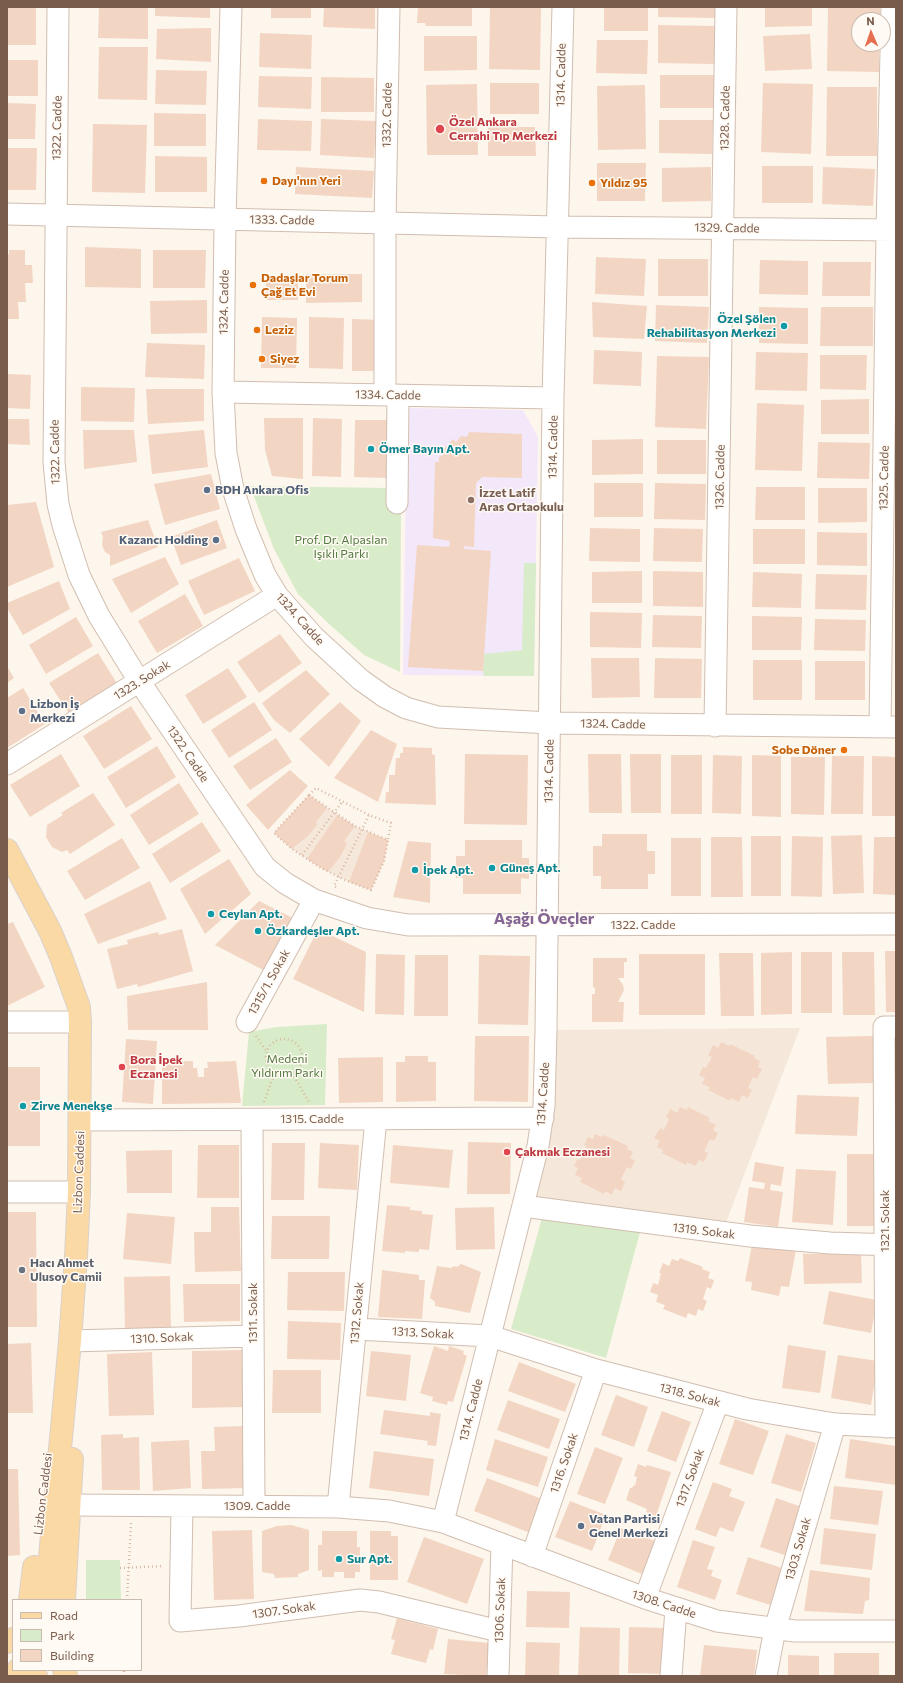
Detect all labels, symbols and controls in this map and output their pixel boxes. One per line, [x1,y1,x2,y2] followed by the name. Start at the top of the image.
[851,12,891,52] north arrow
[866,14,875,27] text: N
[553,43,569,107] street label: 1314. Cadde
[379,82,395,148] street label: 1332. Cadde
[717,85,733,151] street label: 1328. Cadde
[49,95,65,161] street label: 1322. Cadde
[449,115,557,143] place label: Özel Ankara Cerrahi Tıp Merkezi
[434,123,446,135] marker: Özel Ankara Cerrahi Tıp Merkezi
[272,174,341,188] place label: Dayı'nın Yeri
[259,176,269,186] marker: Dayı'nın Yeri
[600,176,647,190] place label: Yıldız 95
[587,178,597,188] marker: Yıldız 95
[249,212,315,228] street label: 1333. Cadde
[694,220,760,236] street label: 1329. Cadde
[216,269,232,335] street label: 1324. Cadde
[261,271,348,299] place label: Dadaşlar Torum Çağ Et Evi
[248,280,258,290] marker: Dadaşlar Torum Çağ Et Evi
[647,312,776,340] place label: Özel Şölen Rehabilitasyon Merkezi
[779,321,789,331] marker: Özel Şölen Rehabilitasyon Merkezi
[265,323,294,337] place label: Leziz
[252,325,262,335] marker: Leziz
[270,352,299,366] place label: Siyez
[257,354,267,364] marker: Siyez
[355,387,421,403] street label: 1334. Cadde
[545,415,561,479] street label: 1314. Cadde
[47,419,63,485] street label: 1322. Cadde
[379,442,470,456] place label: Ömer Bayın Apt.
[366,444,376,454] marker: Ömer Bayın Apt.
[712,444,728,510] street label: 1326. Cadde
[876,445,892,511] street label: 1325. Cadde
[215,483,309,497] place label: BDH Ankara Ofis
[202,485,212,495] marker: BDH Ankara Ofis
[479,486,564,514] place label: İzzet Latif Aras Ortaokulu
[466,495,476,505] marker: İzzet Latif Aras Ortaokulu
[119,533,208,547] place label: Kazancı Holding
[295,533,387,561] park label: Prof. Dr. Alpaslan Işıklı Parkı
[211,535,221,545] marker: Kazancı Holding
[273,590,327,648] street label: 1324. Cadde
[111,657,173,703] street label: 1323. Sokak
[30,697,79,725] place label: Lizbon İş Merkezi
[17,706,27,716] marker: Lizbon İş Merkezi
[580,716,646,732] street label: 1324. Cadde
[164,723,212,785] street label: 1322. Cadde
[541,739,557,803] street label: 1314. Cadde
[772,743,836,757] place label: Sobe Döner
[839,745,849,755] marker: Sobe Döner
[500,861,561,875] place label: Güneş Apt.
[423,863,473,877] place label: İpek Apt.
[487,863,497,873] marker: Güneş Apt.
[410,865,420,875] marker: İpek Apt.
[219,907,283,921] place label: Ceylan Apt.
[206,909,216,919] marker: Ceylan Apt.
[494,909,594,929] district label: Aşağı Öveçler
[610,918,676,932] street label: 1322. Cadde
[266,924,360,938] place label: Özkardeşler Apt.
[253,926,263,936] marker: Özkardeşler Apt.
[245,947,293,1017] street label: 1315/1. Sokak
[251,1052,323,1080] park label: Medeni Yıldırım Parkı
[130,1053,183,1081] place label: Bora İpek Eczanesi
[117,1062,127,1072] marker: Bora İpek Eczanesi
[534,1062,552,1126] street label: 1314. Cadde
[31,1099,112,1113] place label: Zirve Menekşe
[18,1101,28,1111] marker: Zirve Menekşe
[280,1112,344,1126] street label: 1315. Cadde
[70,1130,88,1214] street label: Lizbon Caddesi
[515,1145,610,1159] place label: Çakmak Eczanesi
[502,1147,512,1157] marker: Çakmak Eczanesi
[878,1190,892,1252] street label: 1321. Sokak
[672,1220,736,1242] street label: 1319. Sokak
[30,1256,102,1284] place label: Hacı Ahmet Ulusoy Camii
[17,1265,27,1275] marker: Hacı Ahmet Ulusoy Camii
[347,1281,367,1345] street label: 1312. Sokak
[246,1283,260,1343] street label: 1311. Sokak
[391,1324,455,1342] street label: 1313. Sokak
[130,1330,194,1346] street label: 1310. Sokak
[456,1377,486,1443] street label: 1314. Cadde
[658,1380,722,1410] street label: 1318. Sokak
[547,1431,581,1495] street label: 1316. Sokak
[673,1447,707,1509] street label: 1317. Sokak
[31,1452,55,1536] street label: Lizbon Caddesi
[224,1499,290,1513] street label: 1309. Cadde
[589,1512,668,1540] place label: Vatan Partisi Genel Merkezi
[782,1516,814,1582] street label: 1303. Sokak
[576,1521,586,1531] marker: Vatan Partisi Genel Merkezi
[347,1552,392,1566] place label: Sur Apt.
[334,1554,344,1564] marker: Sur Apt.
[492,1577,508,1643] street label: 1306. Sokak
[630,1587,698,1621] street label: 1308. Cadde
[251,1598,317,1622] street label: 1307. Sokak
[12,1599,142,1671] legend
[50,1608,78,1622] text: Road
[50,1628,75,1642] text: Park
[50,1648,94,1662] text: Building

